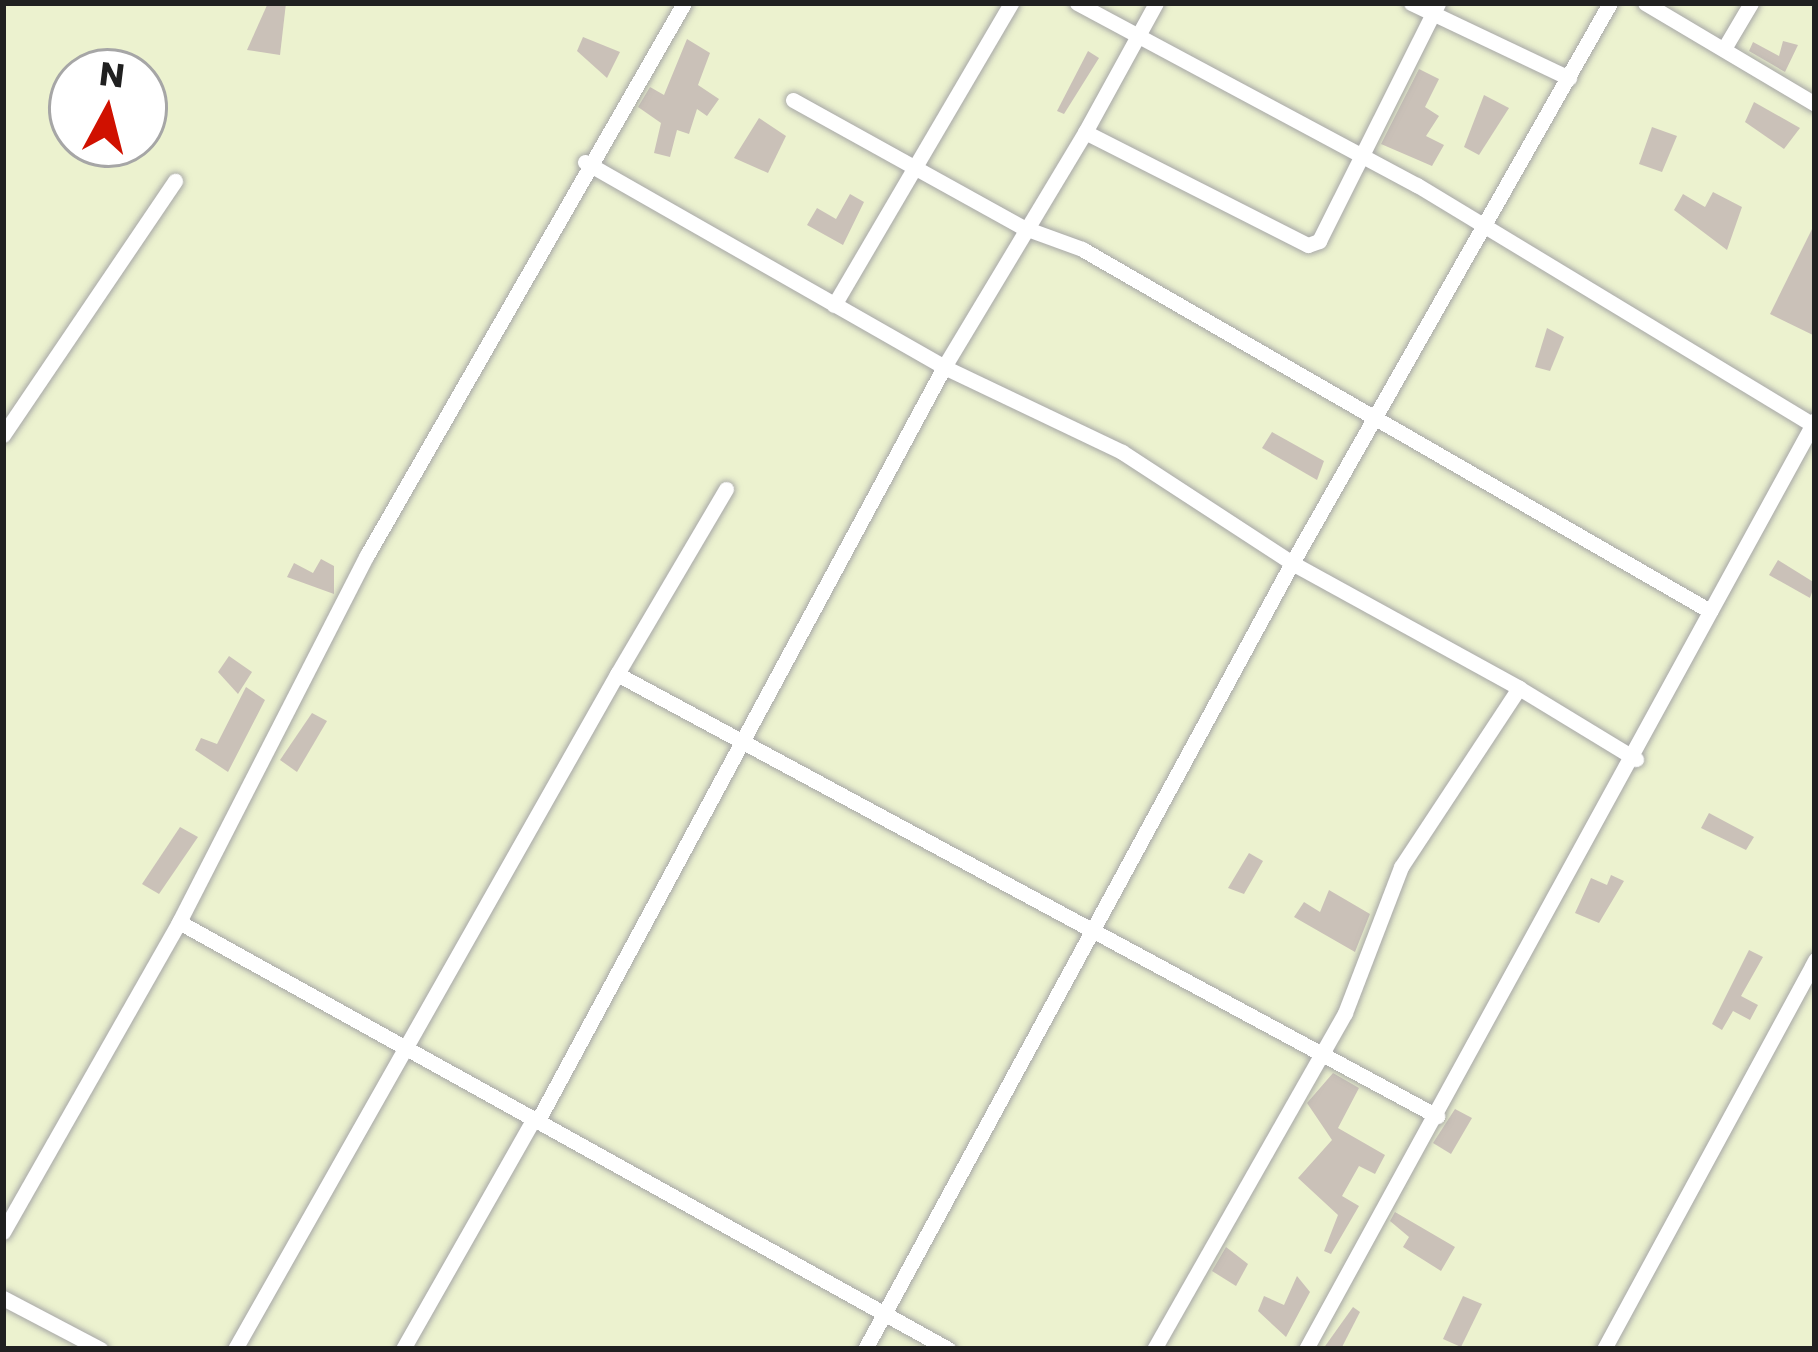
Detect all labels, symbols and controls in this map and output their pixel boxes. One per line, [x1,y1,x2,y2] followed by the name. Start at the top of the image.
[48,48,168,168] north arrow
[97,50,127,100] text: N

